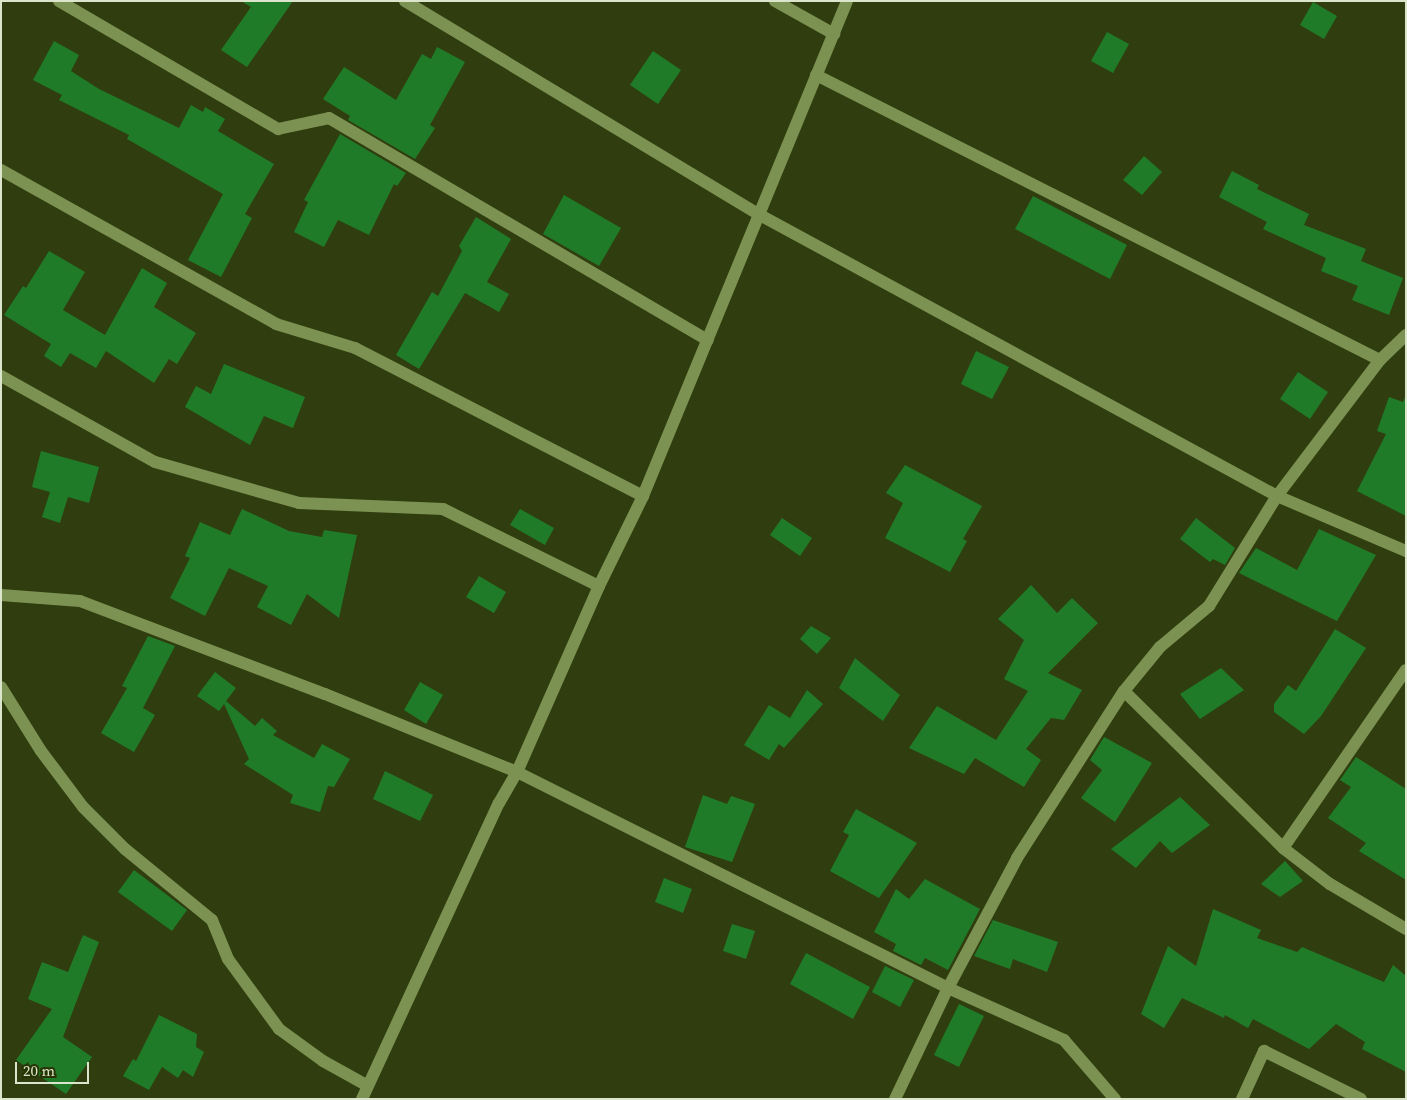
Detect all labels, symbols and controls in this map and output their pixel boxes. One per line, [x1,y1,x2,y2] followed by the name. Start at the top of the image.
[18,1052,91,1084] scale bar
[23,1060,55,1081] text: 20 m

